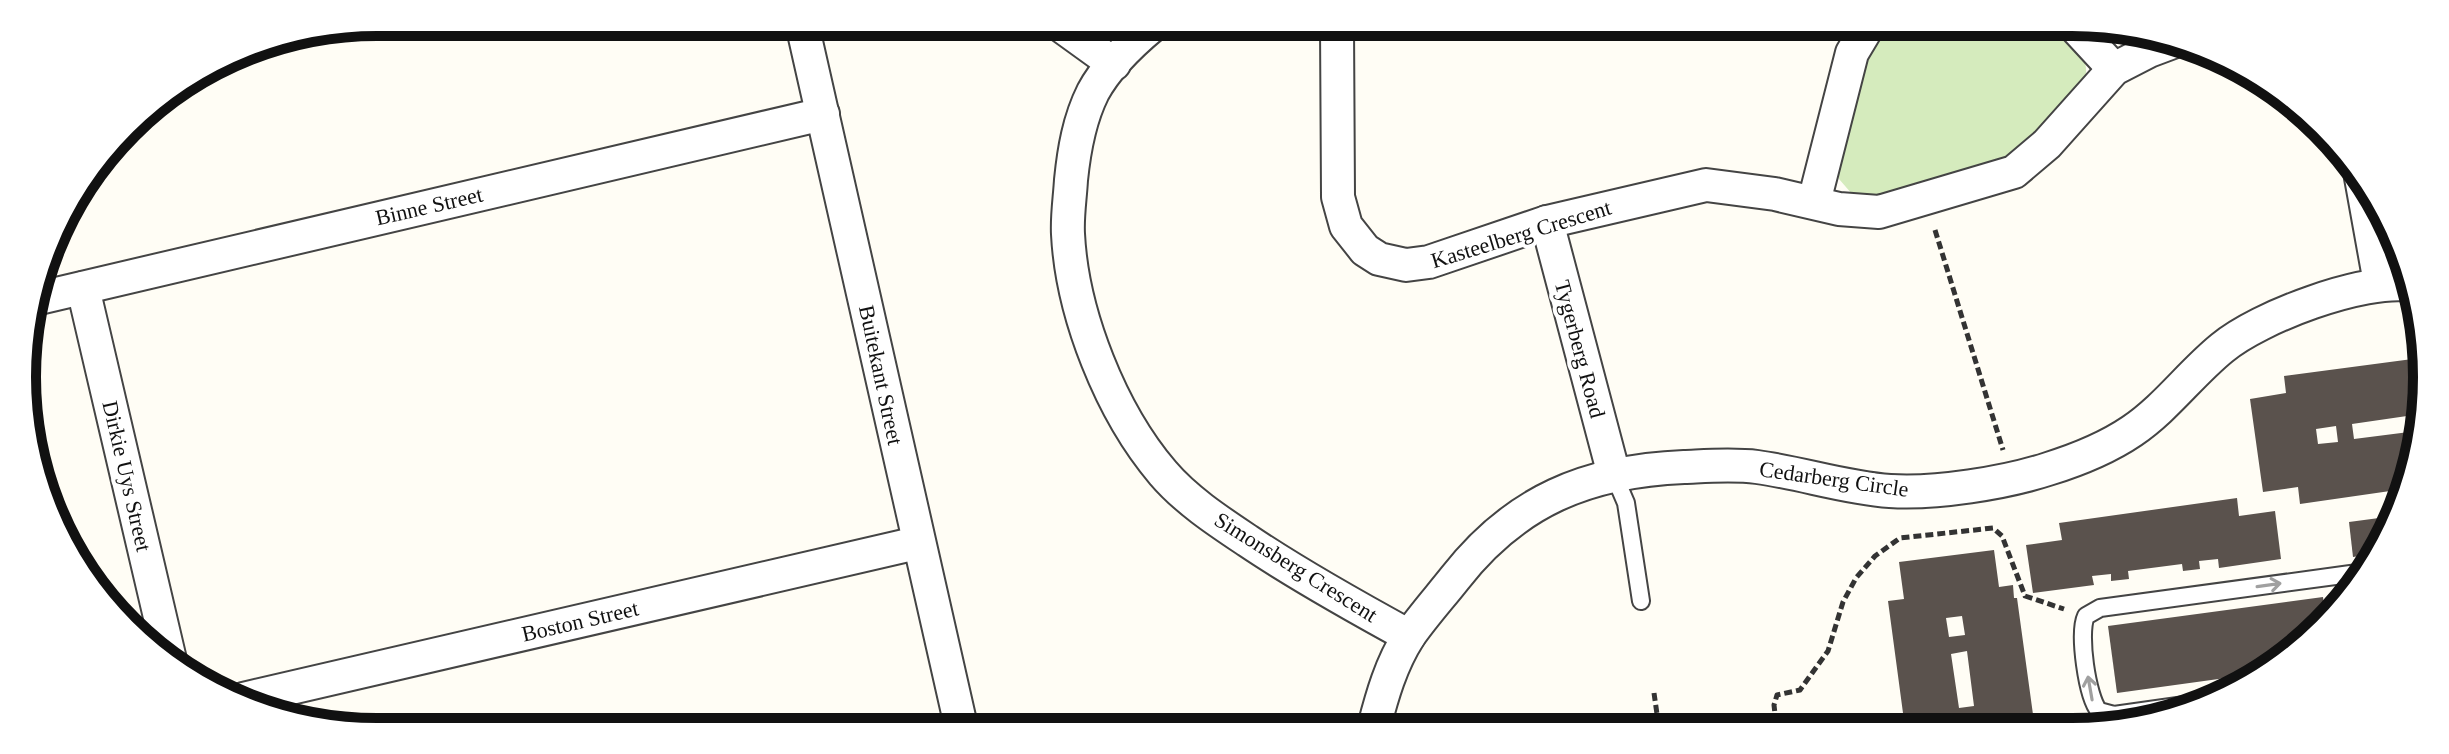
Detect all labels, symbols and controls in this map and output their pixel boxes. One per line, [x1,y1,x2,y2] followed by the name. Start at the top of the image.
[373,182,485,230] street label: Binne Street
[1428,195,1614,273] street label: Kasteelberg Crescent
[1550,277,1610,421] street label: Tygerberg Road
[854,303,908,447] street label: Buitekant Street
[98,398,156,554] street label: Dirkie Uys Street
[1758,456,1910,502] street label: Cedarberg Circle
[1210,507,1382,627] street label: Simonsberg Crescent
[2256,577,2282,592] one-way arrow
[519,595,641,647] street label: Boston Street
[2082,675,2097,701] one-way arrow

